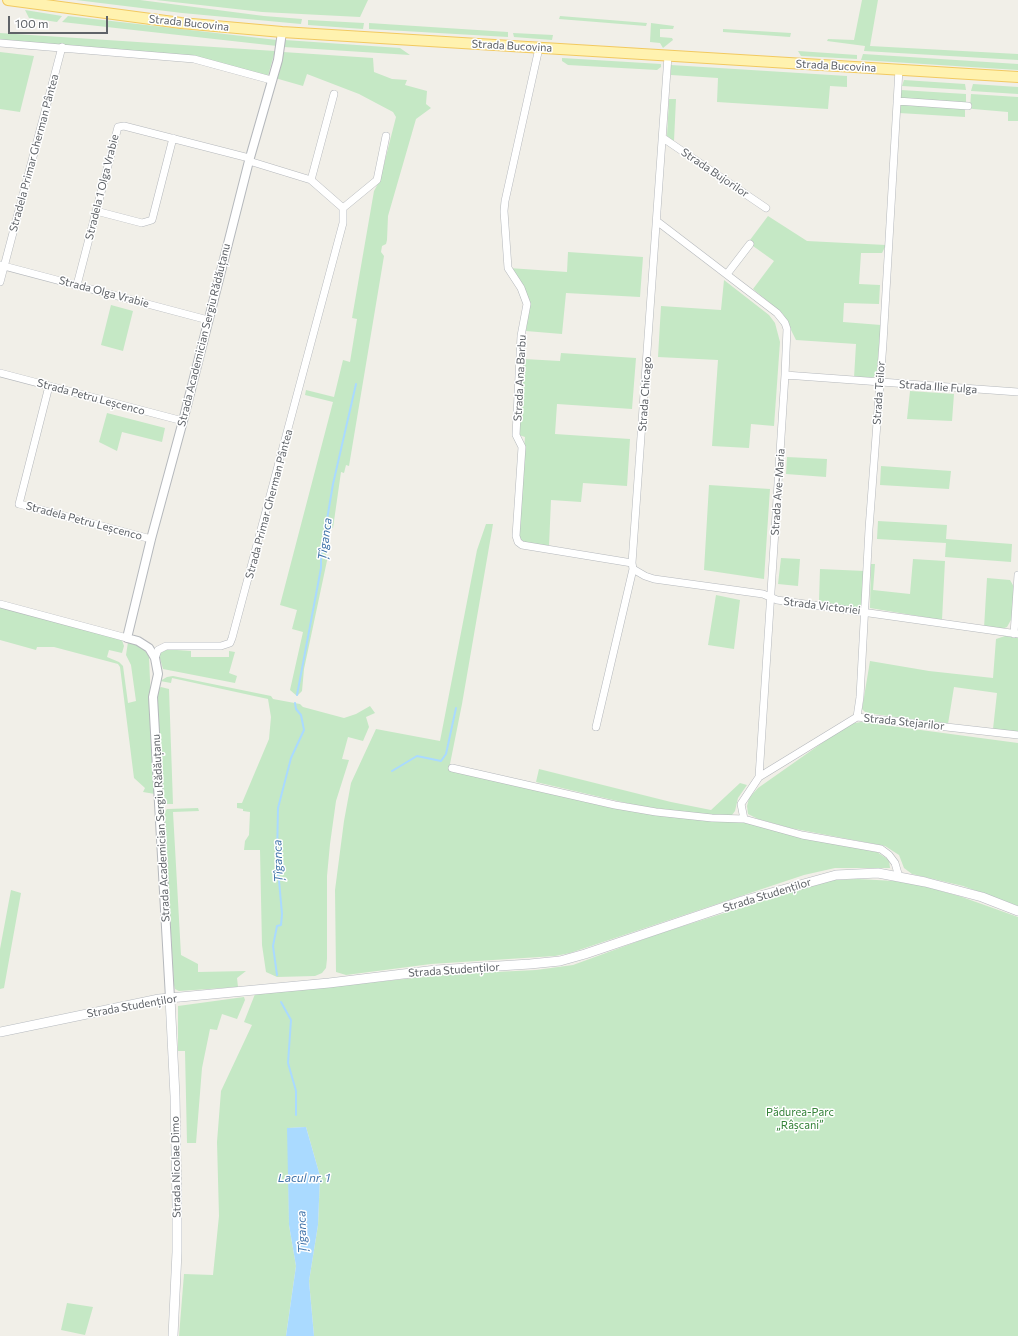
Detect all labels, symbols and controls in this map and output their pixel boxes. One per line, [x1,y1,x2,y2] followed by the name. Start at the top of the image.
[10,8,110,34] scale bar
[148,12,230,34] street label: Strada Bucovina
[15,16,49,30] text: 100 m
[471,37,553,55] street label: Strada Bucovina
[795,57,877,75] street label: Strada Bucovina
[7,73,61,233] street label: Stradela Primar Gherman Pântea
[83,133,121,241] street label: Stradela 1 Olga Vrabie
[679,146,751,200] street label: Strada Bujorilor
[175,242,233,428] street label: Strada Academician Sergiu Rădăuțanu
[57,274,151,310] street label: Strada Olga Vrabie
[511,334,529,422] street label: Strada Ana Barbu
[636,356,654,432] street label: Strada Chicago
[870,361,888,425] street label: Strada Teilor
[36,376,146,418] street label: Strada Petru Leșcenco
[898,378,978,396] street label: Strada Ilie Fulga
[243,428,295,580] street label: Strada Primar Gherman Pântea
[768,448,788,536] street label: Strada Ave-Maria
[24,499,144,543] street label: Stradela Petru Leșcenco
[315,517,335,561] water label: Țîganca
[783,595,861,617] street label: Strada Victoriei
[863,711,945,733] street label: Strada Stejarilor
[149,734,173,922] street label: Strada Academician Sergiu Rădăuțanu
[270,839,286,883] water label: Țîganca
[721,875,813,915] street label: Strada Studenților
[408,960,500,980] street label: Strada Studenților
[86,992,178,1020] street label: Strada Studenților
[766,1105,834,1131] park label: Pădurea-Parc „Râșcani”
[169,1116,183,1218] street label: Strada Nicolae Dimo
[278,1171,330,1185] water label: Lacul nr. 1
[294,1210,310,1254] water label: Țîganca

